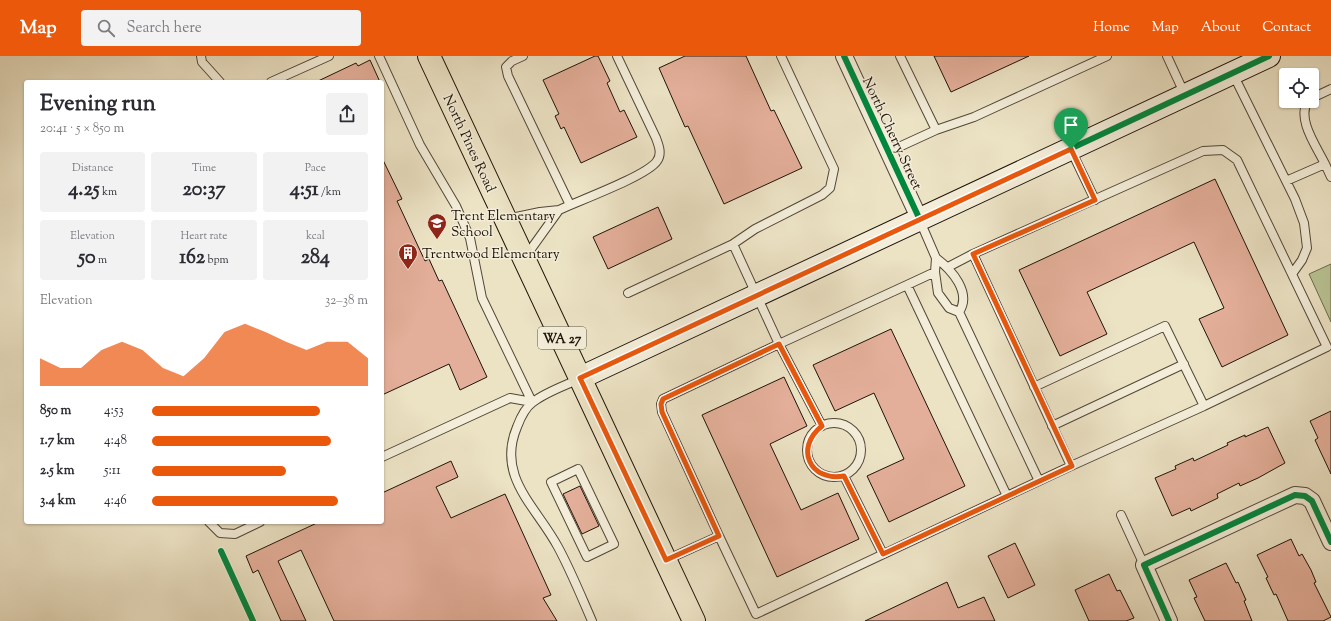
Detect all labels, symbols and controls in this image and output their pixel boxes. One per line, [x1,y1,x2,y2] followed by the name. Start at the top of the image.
[81,10,361,46] search box
[20,15,57,42] text: Map
[95,17,117,39] icon: search
[127,18,202,39] text: Search here
[1093,18,1130,38] text: Home
[1152,18,1179,38] text: Map
[1201,18,1240,38] text: About
[1262,18,1311,38] text: Contact
[1279,68,1319,108] map controls
[1279,68,1319,108] button: locate
[856,74,926,194] street label: North Cherry Street
[40,89,156,121] text: Evening run
[437,92,500,196] street label: North Pines Road
[326,93,368,135] button: share
[1054,108,1088,149] pin
[1060,114,1082,136] icon: arrive
[40,120,124,138] text: 20:41 · 5 × 850 m
[72,160,113,176] text: Distance
[192,160,216,176] text: Time
[305,160,326,176] text: Pace
[68,176,100,205] text: 4.25
[182,176,226,205] text: 20:37
[290,176,319,205] text: 4:51
[100,184,117,200] text: km
[319,184,341,200] text: /km
[451,207,555,243] place label: Trent Elementary School
[426,212,448,240] school or university icon: Trent Elementary School
[70,228,115,244] text: Elevation
[181,228,227,244] text: Heart rate
[306,228,325,244] text: kcal
[397,242,419,270] building icon: Trentwood Elementary
[78,244,96,273] text: 50
[179,244,205,273] text: 162
[301,244,330,273] text: 284
[422,245,560,265] place label: Trentwood Elementary
[96,252,107,268] text: m
[205,252,229,268] text: bpm
[40,292,93,310] text: Elevation
[325,292,368,310] text: 32–38 m
[538,327,586,349] road number: WA 27
[40,402,71,420] text: 850 m
[104,402,124,420] text: 4:53
[40,432,75,450] text: 1.7 km
[104,432,127,450] text: 4:48
[40,462,74,480] text: 2.5 km
[104,462,121,480] text: 5:11
[40,492,76,510] text: 3.4 km
[104,492,127,510] text: 4:46

